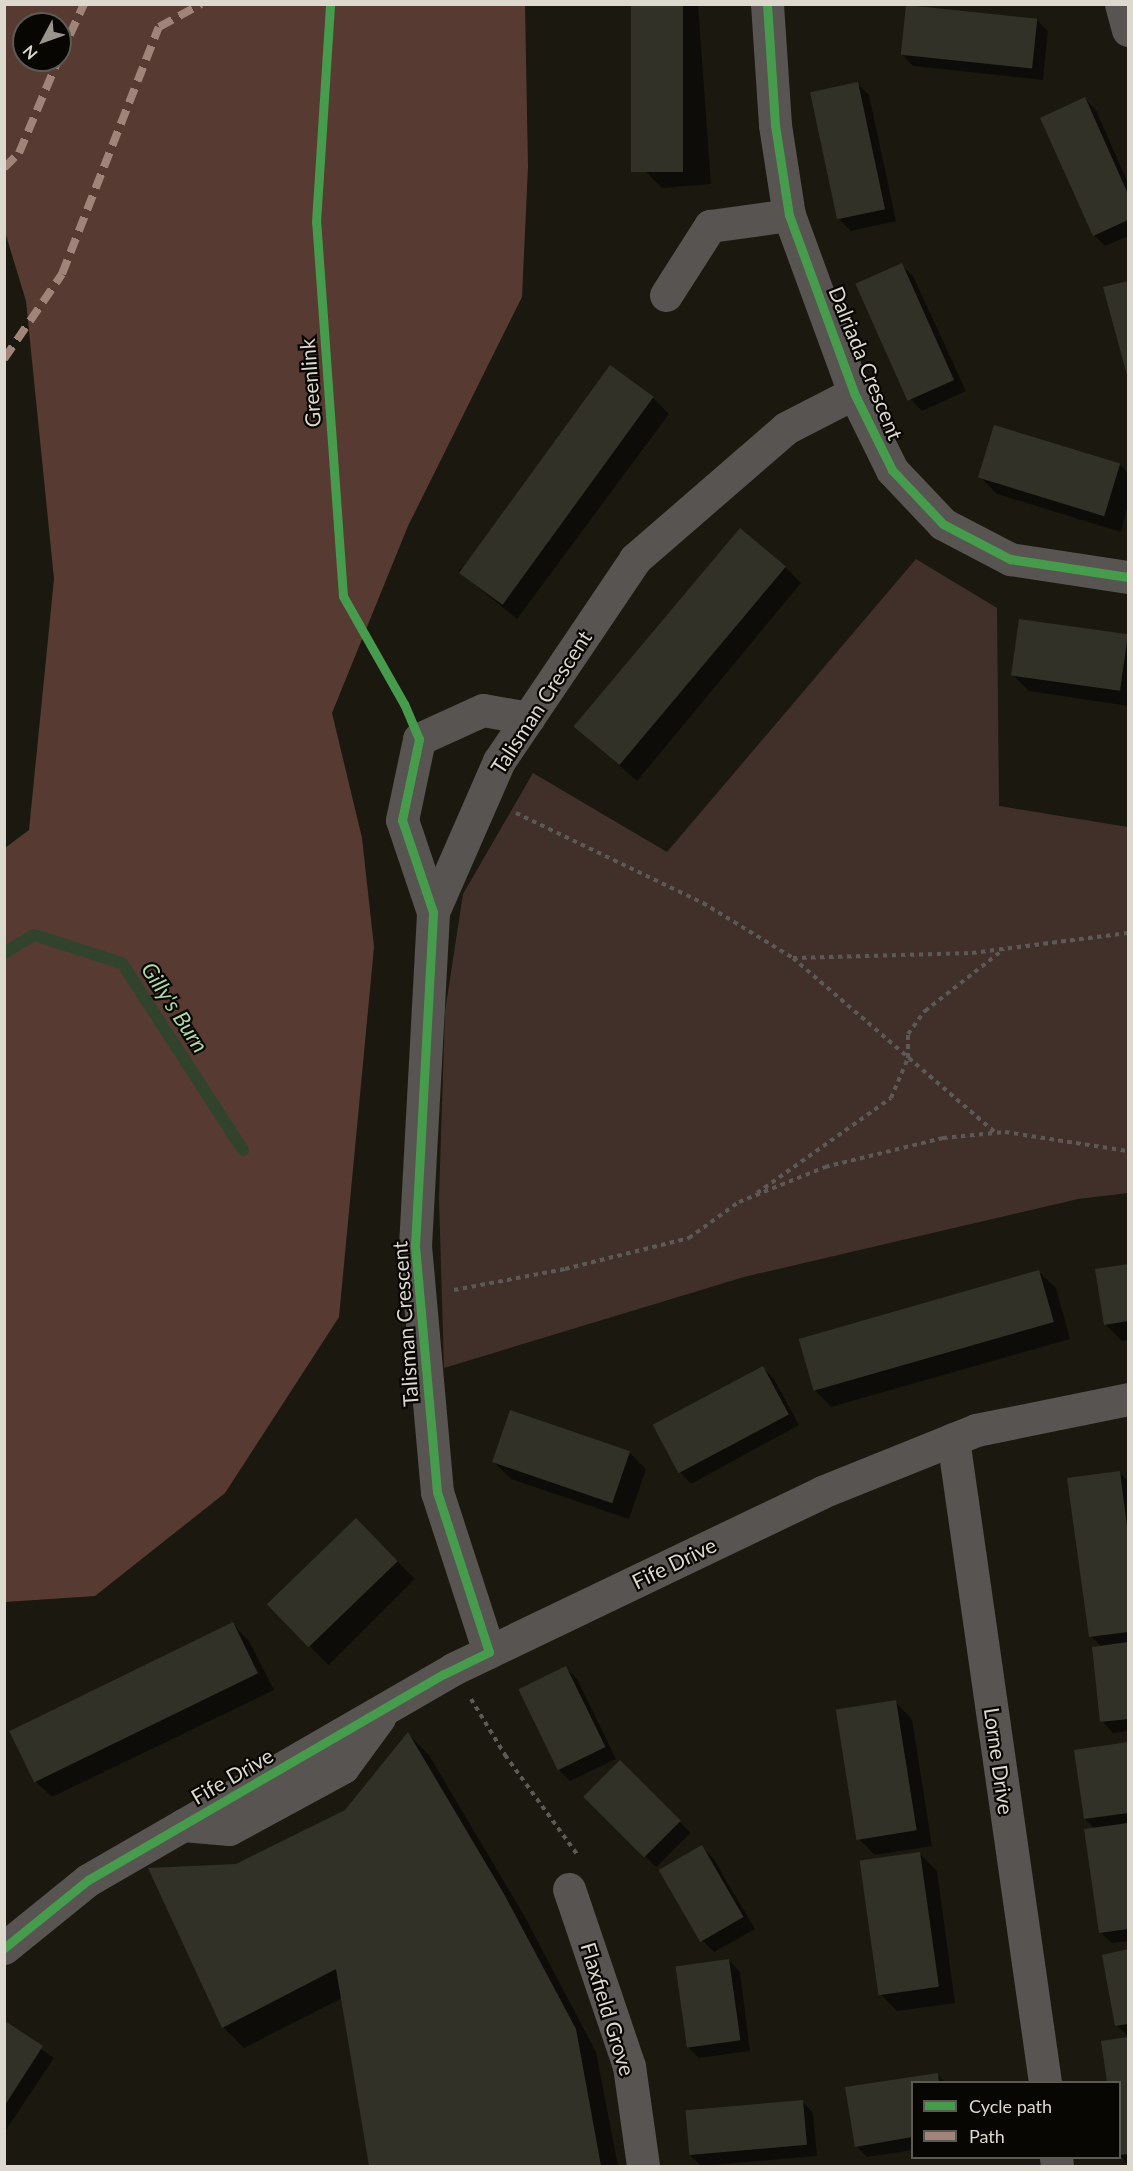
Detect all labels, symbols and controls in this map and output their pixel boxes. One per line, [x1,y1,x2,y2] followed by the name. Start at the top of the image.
[12,12,72,72] north arrow
[18,42,41,64] text: N
[824,283,908,443] street label: Dalriada Crescent
[294,338,326,428] street label: Greenlink
[485,626,597,778] street label: Talisman Crescent
[136,957,214,1057] water label: Gilly's Burn
[387,1240,423,1408] street label: Talisman Crescent
[628,1532,720,1594] street label: Fife Drive
[979,1706,1019,1816] street label: Lorne Drive
[187,1742,277,1810] street label: Fife Drive
[576,1939,640,2079] street label: Flaxfield Grove
[911,2081,1121,2159] legend
[969,2095,1052,2117] text: Cycle path
[969,2125,1005,2147] text: Path

